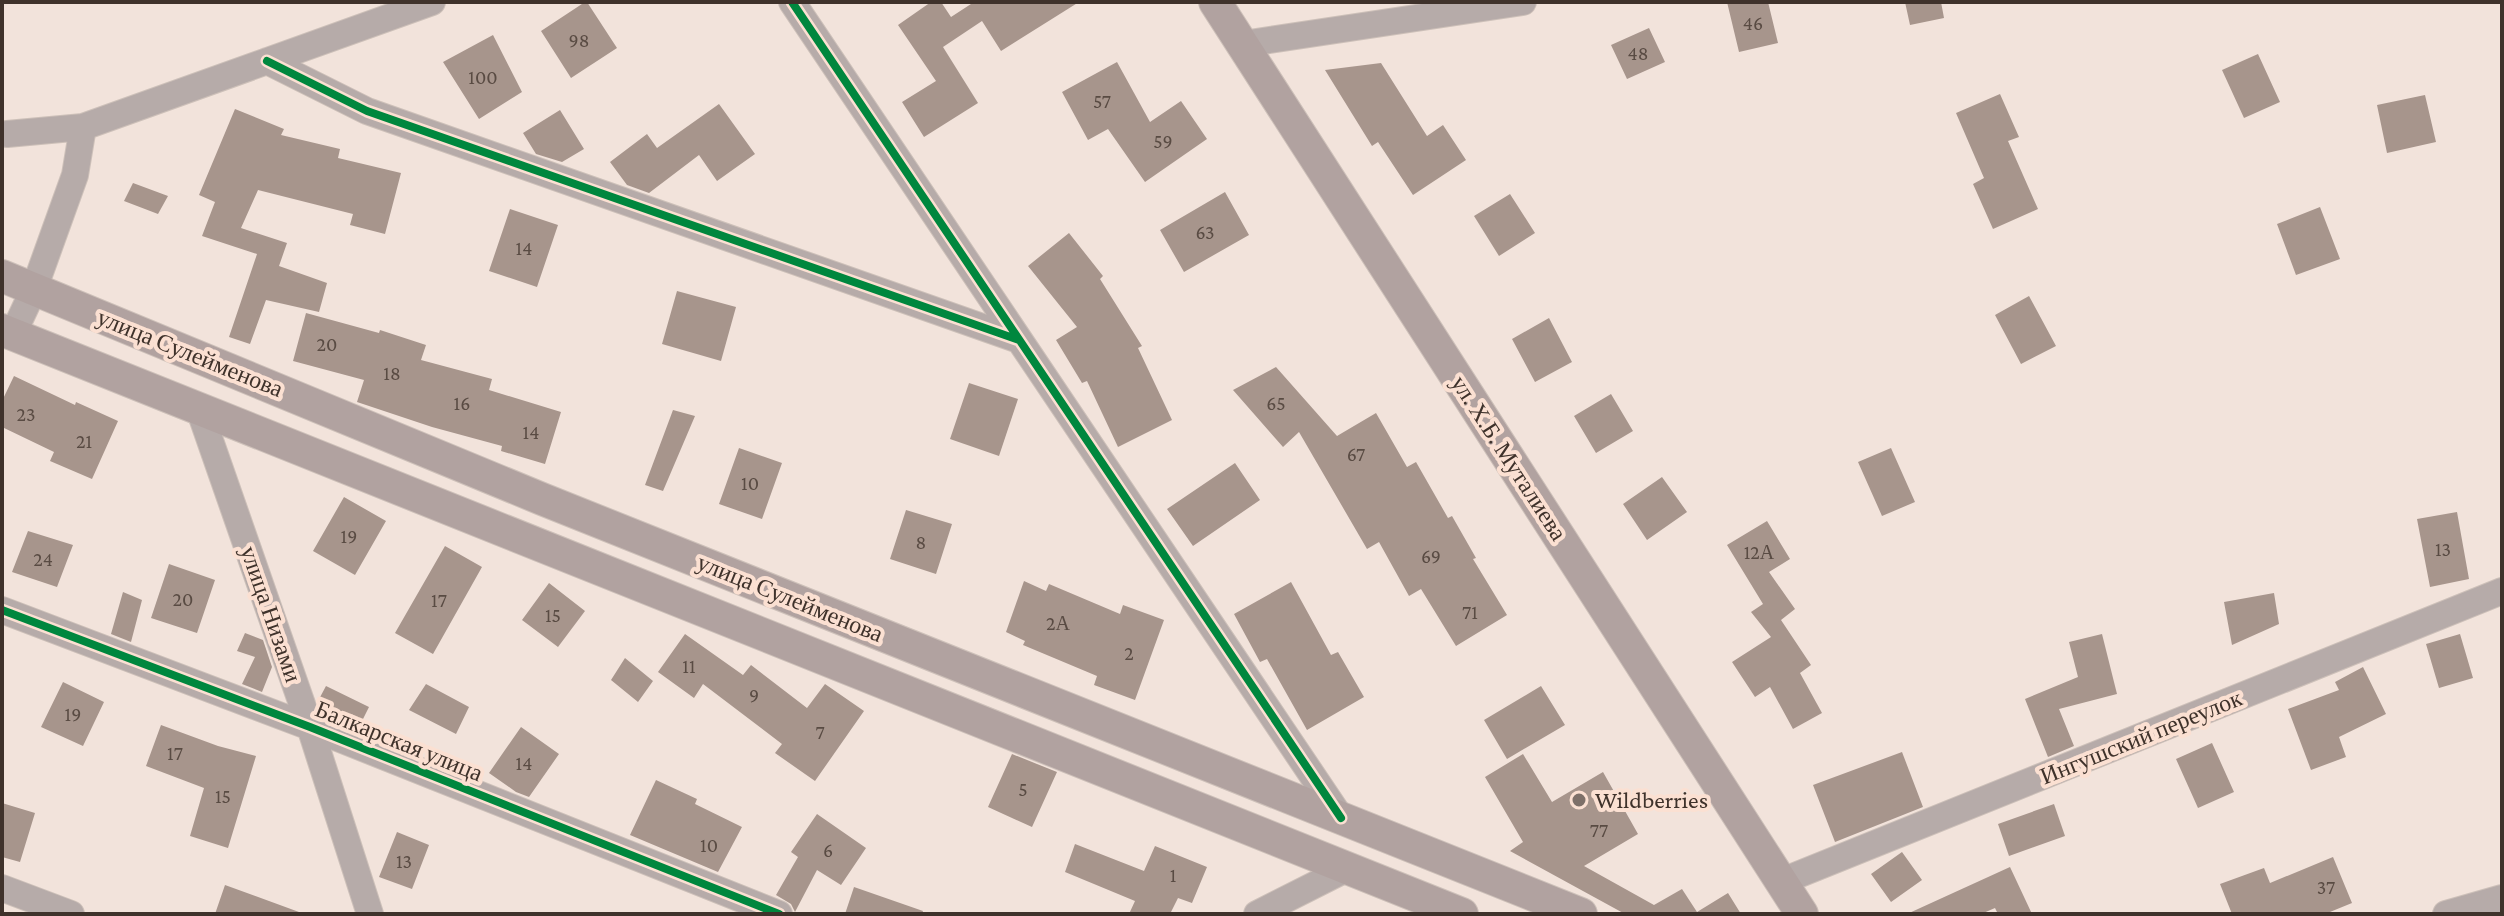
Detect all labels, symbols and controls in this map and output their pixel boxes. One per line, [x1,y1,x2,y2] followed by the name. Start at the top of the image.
[1743,12,1763,34] house number: 46
[569,29,589,51] house number: 98
[1628,42,1648,64] house number: 48
[468,66,498,88] house number: 100
[1093,90,1111,112] house number: 57
[1153,130,1173,152] house number: 59
[1196,221,1214,243] house number: 63
[516,237,532,259] house number: 14
[93,303,287,402] street label: улица Сулейменова
[317,333,337,355] house number: 20
[383,362,401,384] house number: 18
[1446,370,1573,545] street label: ул. Х.Б. Муталиева
[454,392,470,414] house number: 16
[1266,392,1286,414] house number: 65
[16,403,36,425] house number: 23
[523,421,539,443] house number: 14
[76,430,92,452] house number: 21
[1347,443,1365,465] house number: 67
[741,472,759,494] house number: 10
[341,525,357,547] house number: 19
[916,531,926,553] house number: 8
[2435,538,2451,560] house number: 13
[1744,541,1775,563] house number: 12А
[236,542,307,686] street label: улица Низами
[1421,545,1441,567] house number: 69
[33,548,53,570] house number: 24
[693,548,887,647] street label: улица Сулейменова
[173,588,193,610] house number: 20
[431,589,447,611] house number: 17
[1462,601,1478,623] house number: 71
[545,604,561,626] house number: 15
[1046,612,1071,634] house number: 2А
[1124,642,1134,664] house number: 2
[682,655,696,677] house number: 11
[749,684,759,706] house number: 9
[2036,684,2246,789] street label: Ингушский переулок
[312,695,487,787] street label: Балкарская улица
[65,703,81,725] house number: 19
[815,721,825,743] house number: 7
[167,742,183,764] house number: 17
[516,752,532,774] house number: 14
[1018,778,1028,800] house number: 5
[215,785,231,807] house number: 15
[1595,786,1708,813] place label: Wildberries
[1570,791,1588,809] marker: Wildberries
[1590,819,1608,841] house number: 77
[700,834,718,856] house number: 10
[823,839,833,861] house number: 6
[396,850,412,872] house number: 13
[1170,864,1176,886] house number: 1
[2317,876,2335,898] house number: 37

